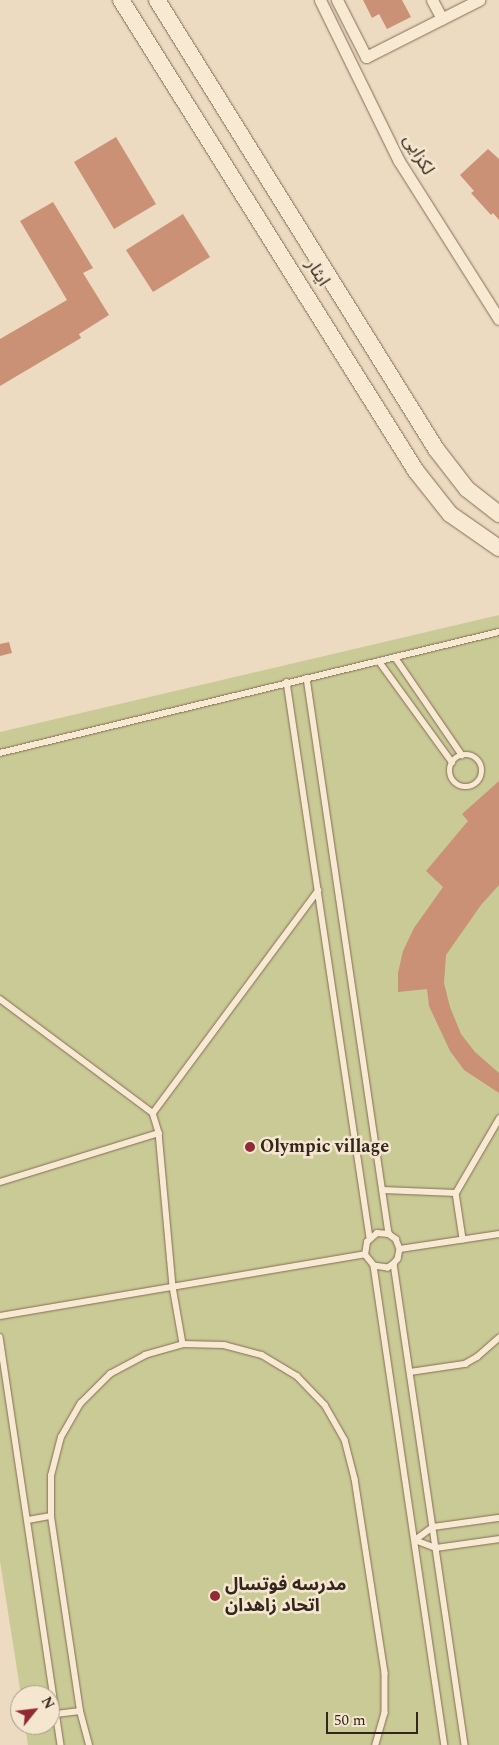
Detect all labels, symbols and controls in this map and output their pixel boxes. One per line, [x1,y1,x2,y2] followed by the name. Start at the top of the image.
[398,131,438,179] street label: لکزایی
[300,255,334,291] street label: ایثار
[260,1136,389,1158] place label: Olympic village
[244,1141,256,1153] marker: Olympic village
[225,1575,347,1618] place label: مدرسه فوتسال اتحاد زاهدان
[209,1590,221,1602] marker: مدرسه فوتسال اتحاد زاهدان
[10,1685,60,1735] north arrow
[36,1693,60,1713] text: N
[329,1702,422,1734] scale bar
[334,1709,366,1732] text: 50 m

